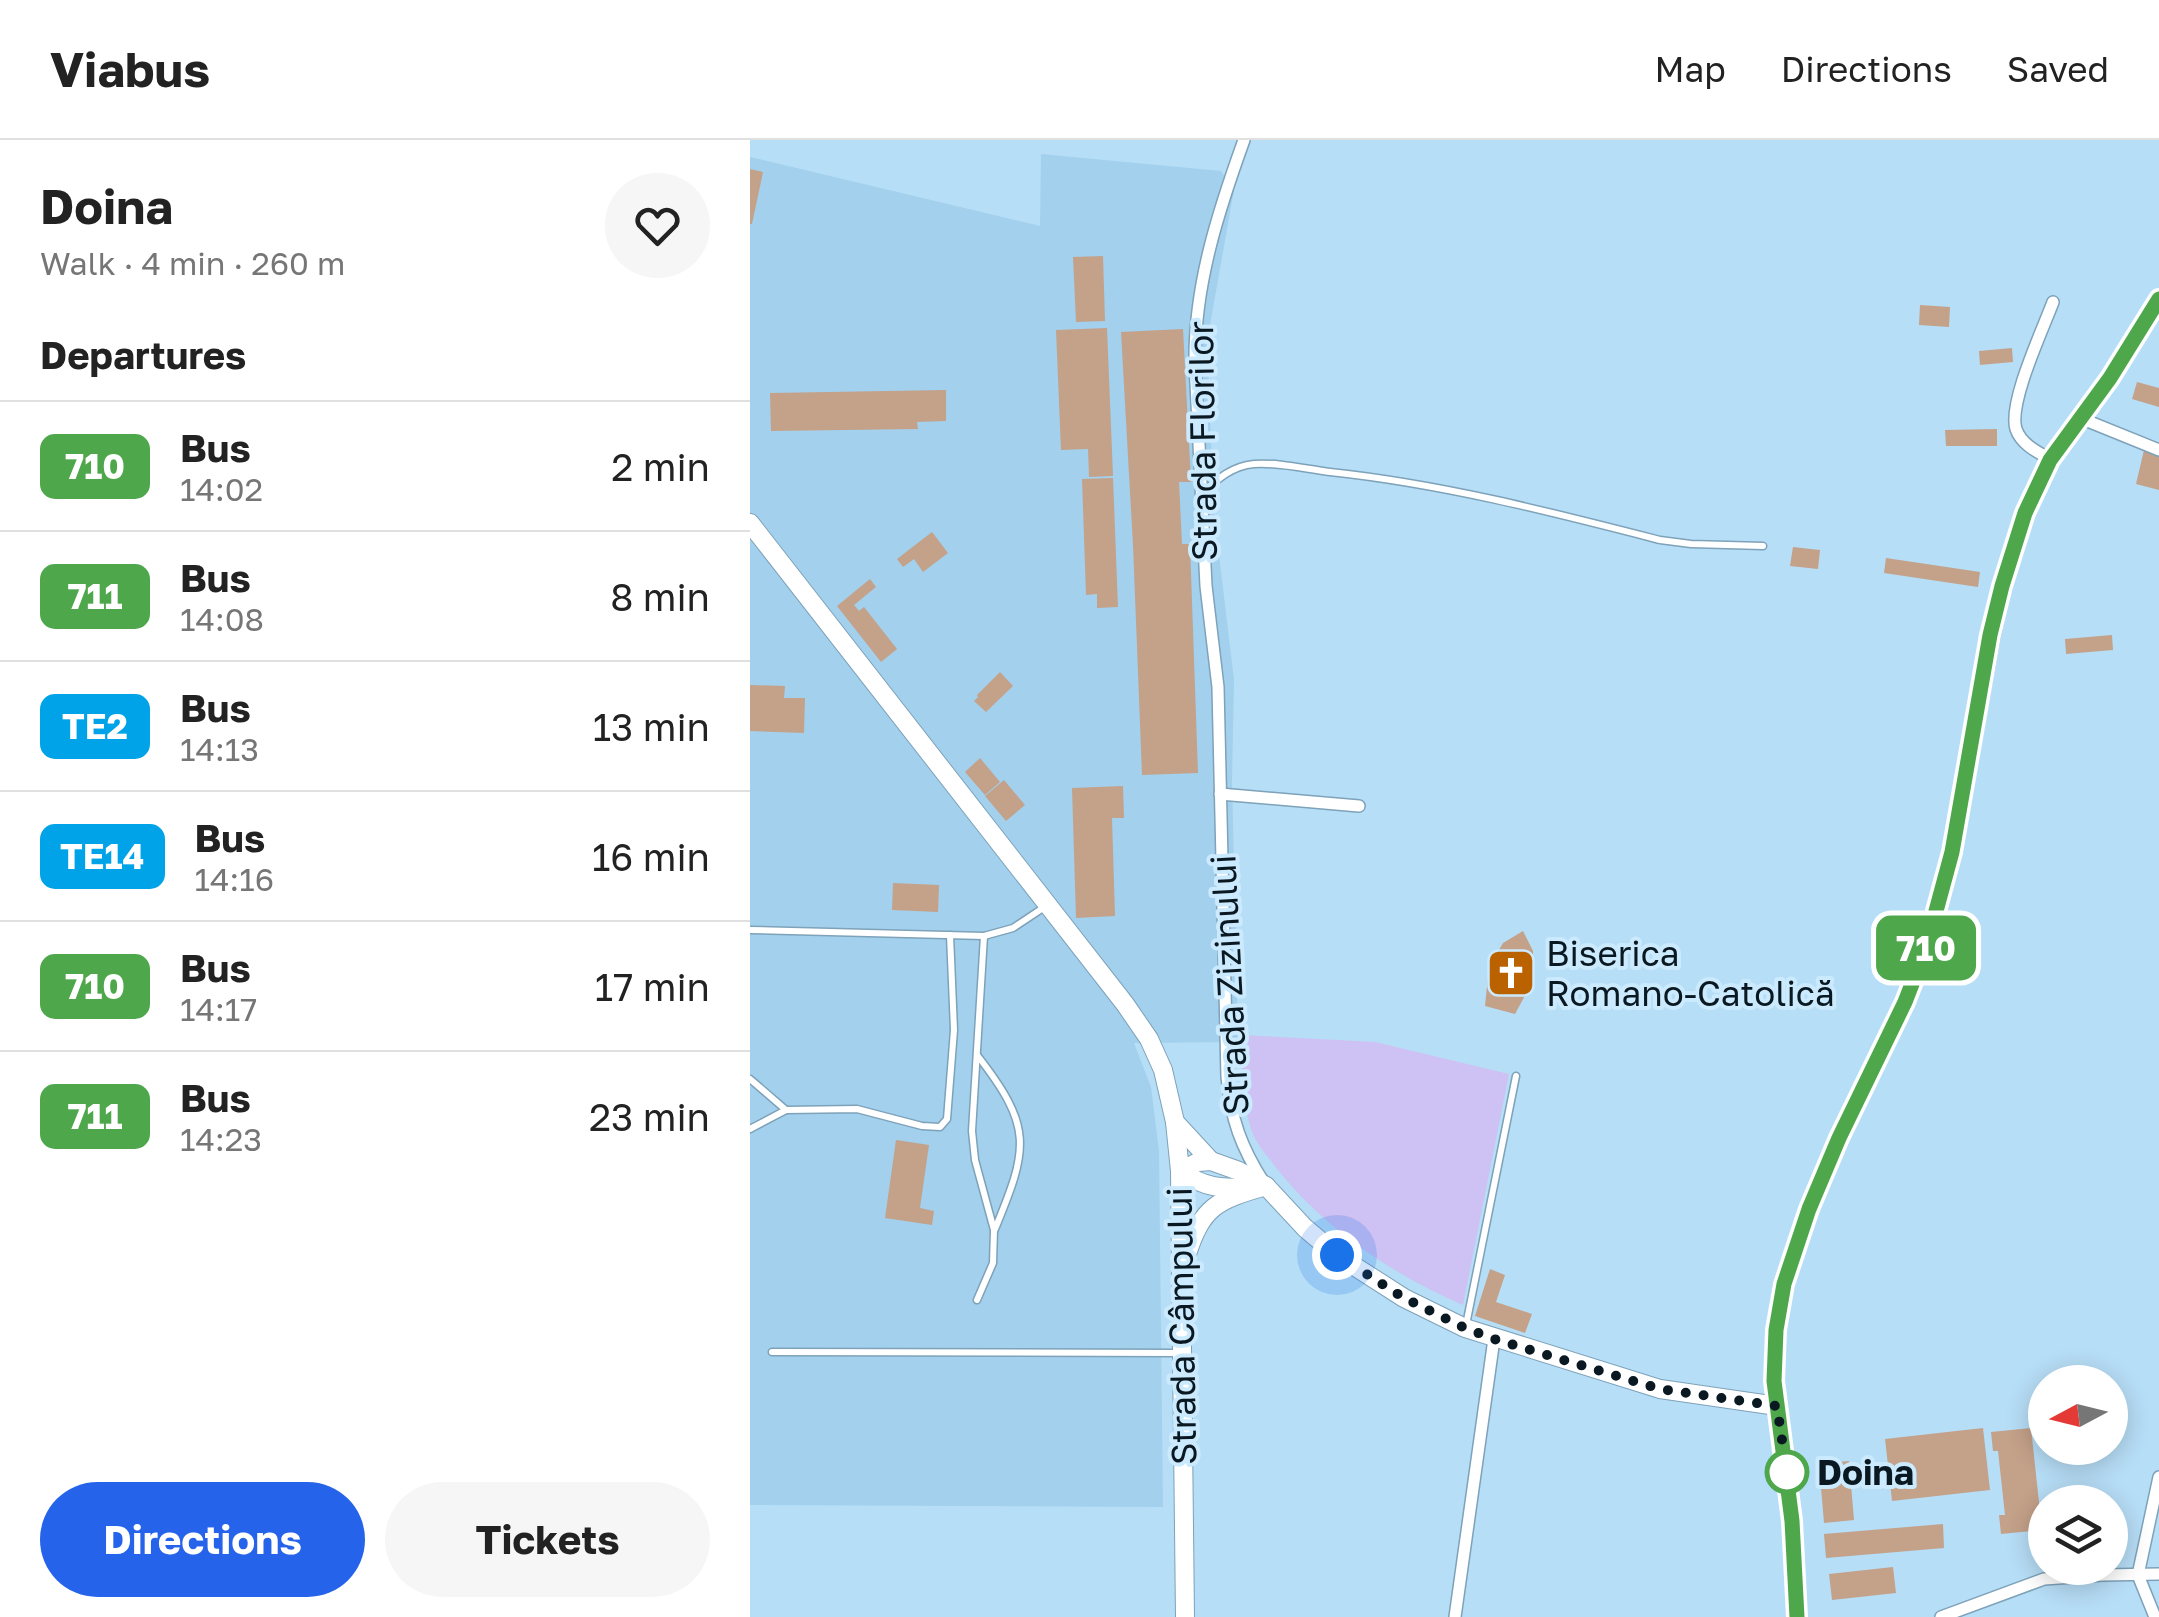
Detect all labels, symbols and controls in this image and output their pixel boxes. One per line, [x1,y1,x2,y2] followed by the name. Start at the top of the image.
[50,40,210,98] text: Viabus
[1654,48,1726,90] text: Map
[1781,48,1952,90] text: Directions
[2007,48,2109,90] text: Saved
[605,173,710,278] button: heart
[40,177,173,235] text: Doina
[40,244,345,282] text: Walk · 4 min · 260 m
[1179,321,1225,561] street label: Strada Florilor
[40,332,246,377] text: Departures
[180,425,251,470] text: Bus
[611,444,710,489] text: 2 min
[65,445,125,487] text: 710
[180,470,263,508] text: 14:02
[180,555,251,600] text: Bus
[610,574,710,619] text: 8 min
[67,575,123,617] text: 711
[180,600,264,638] text: 14:08
[180,685,251,730] text: Bus
[593,704,710,749] text: 13 min
[62,705,128,747] text: TE2
[180,730,259,768] text: 14:13
[195,815,265,860] text: Bus
[592,834,710,879] text: 16 min
[60,835,145,877] text: TE14
[1201,854,1257,1116] street label: Strada Zizinului
[195,860,274,898] text: 14:16
[1868,916,1984,980] line badge: 710
[1896,927,1956,969] text: 710
[1546,932,1835,1014] place label: Biserica Romano-Catolică
[180,945,251,990] text: Bus
[1485,947,1537,999] church icon: Biserica Romano-Catolică
[595,964,710,1009] text: 17 min
[65,965,125,1007] text: 710
[180,990,257,1028] text: 14:17
[180,1075,251,1120] text: Bus
[589,1094,710,1139] text: 23 min
[67,1095,123,1137] text: 711
[180,1120,262,1158] text: 14:23
[1158,1187,1204,1465] street label: Strada Câmpului
[1312,1230,1362,1280] your location
[2028,1365,2128,1465] north arrow
[2028,1365,2128,1585] map controls
[1766,1451,1808,1493] marker: Doina
[1817,1451,1914,1493] place label: Doina
[40,1482,365,1597] button: Directions
[385,1482,710,1597] button: Tickets
[2028,1485,2128,1585] button: layers

